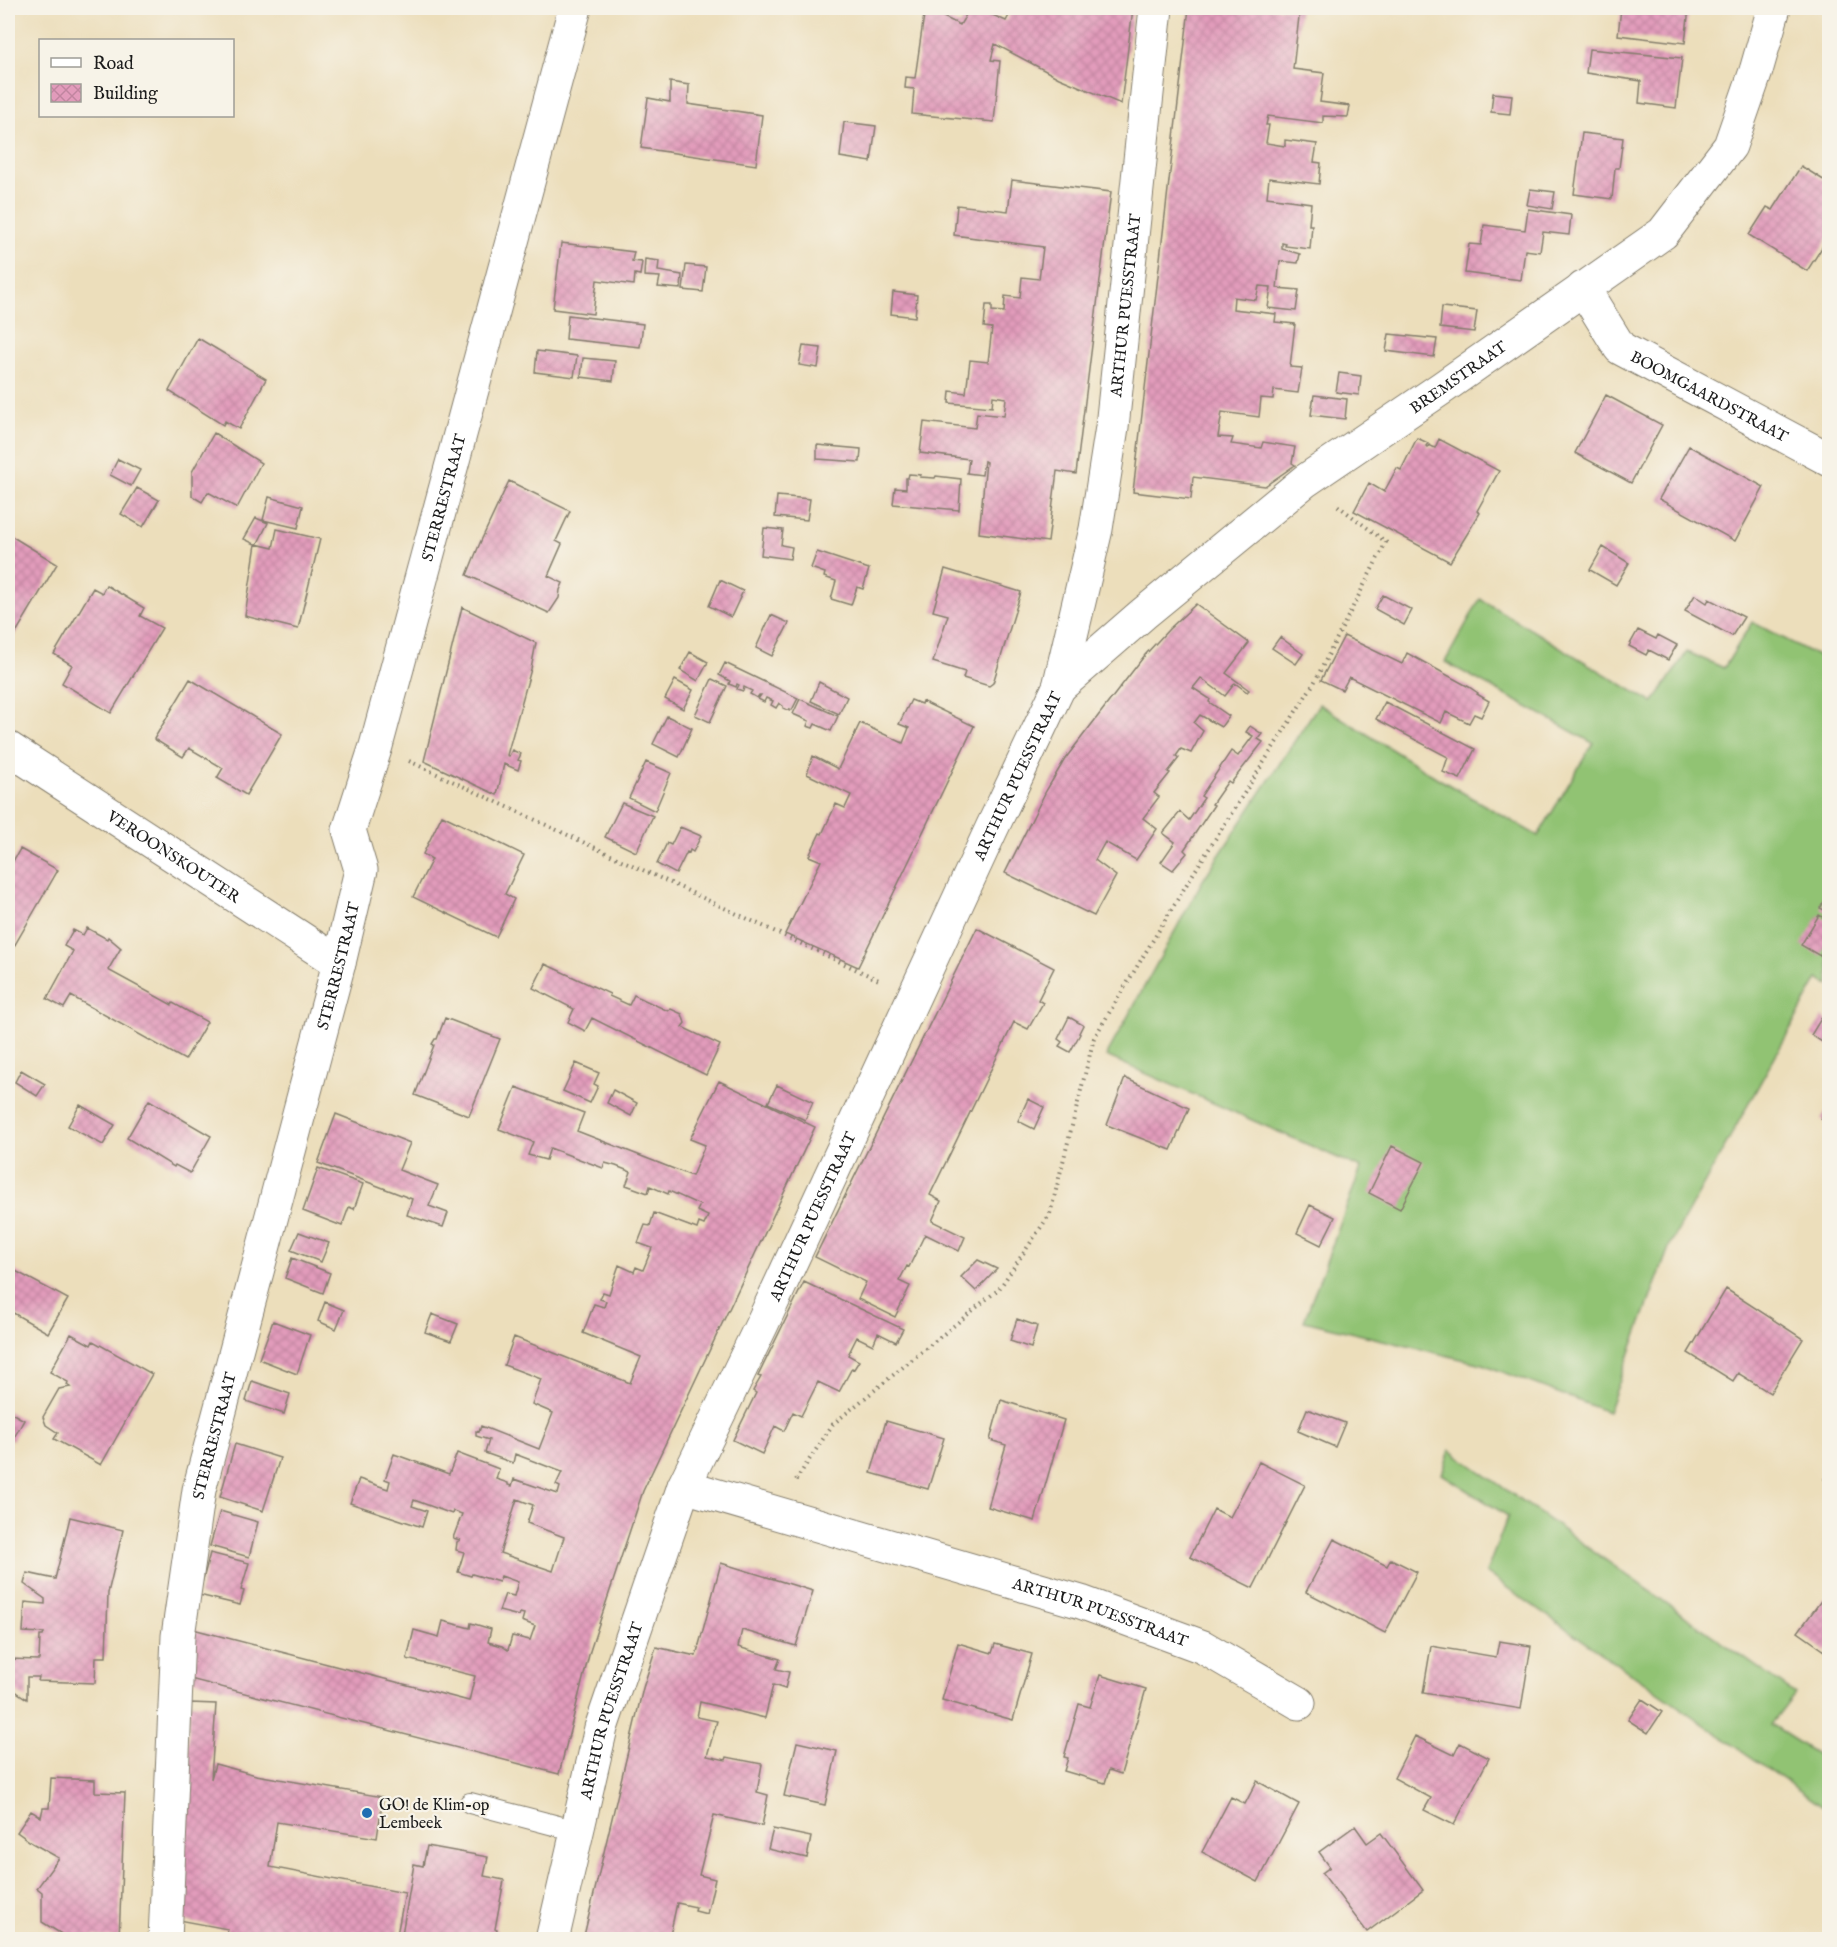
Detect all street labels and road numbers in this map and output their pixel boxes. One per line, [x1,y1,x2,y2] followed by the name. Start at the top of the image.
[1107,213,1146,399] street label: ARTHUR PUESSTRAAT
[1407,337,1512,419] street label: BREMSTRAAT
[1626,347,1791,448] street label: BOOMGAARDSTRAAT
[418,432,472,564] street label: STERRESTRAAT
[970,689,1067,865] street label: ARTHUR PUESSTRAAT
[102,807,244,909] street label: VEROONSKOUTER
[314,900,365,1032] street label: STERRESTRAAT
[766,1129,862,1306] street label: ARTHUR PUESSTRAAT
[190,1370,242,1501] street label: STERRESTRAAT
[1009,1574,1191,1653] street label: ARTHUR PUESSTRAAT
[577,1620,649,1802] street label: ARTHUR PUESSTRAAT

